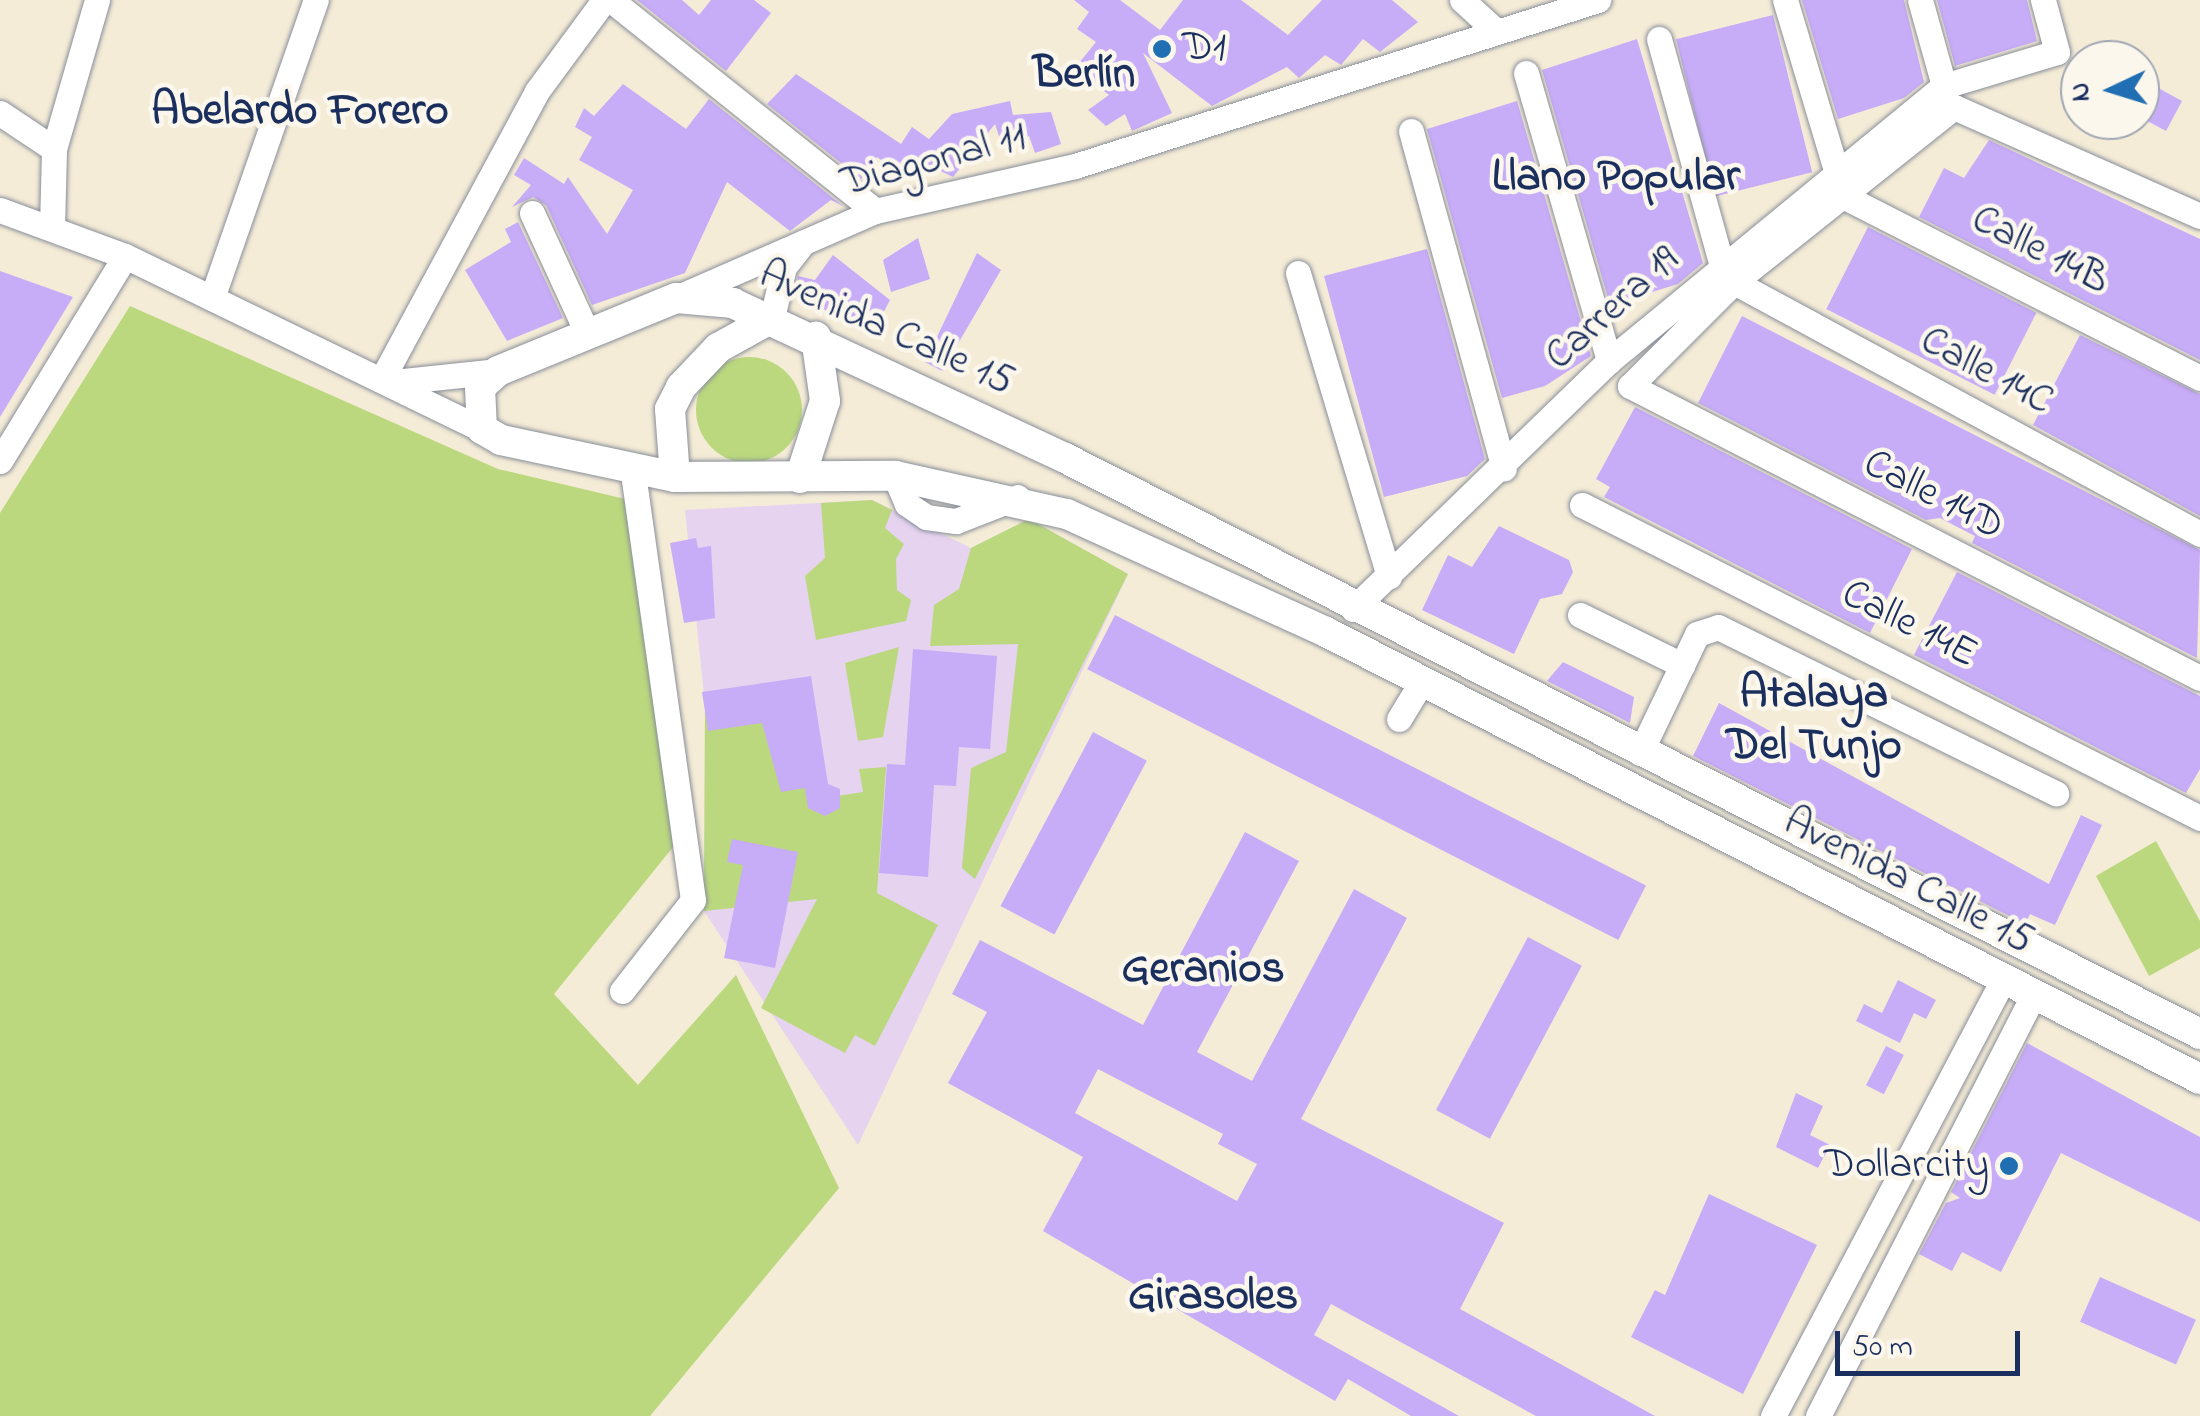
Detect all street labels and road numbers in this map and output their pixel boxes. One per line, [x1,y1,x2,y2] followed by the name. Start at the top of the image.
[836,112,1032,210] street label: Diagonal 11
[1963,195,2117,307] street label: Calle 14B
[1536,236,1690,382] street label: Carrera 19
[751,250,1021,408] street label: Avenida Calle 15
[1911,316,2061,428] street label: Calle 14C
[1854,439,2012,553] street label: Calle 14D
[1833,570,1985,680] street label: Calle 14E
[1775,797,2041,967] street label: Avenida Calle 15

